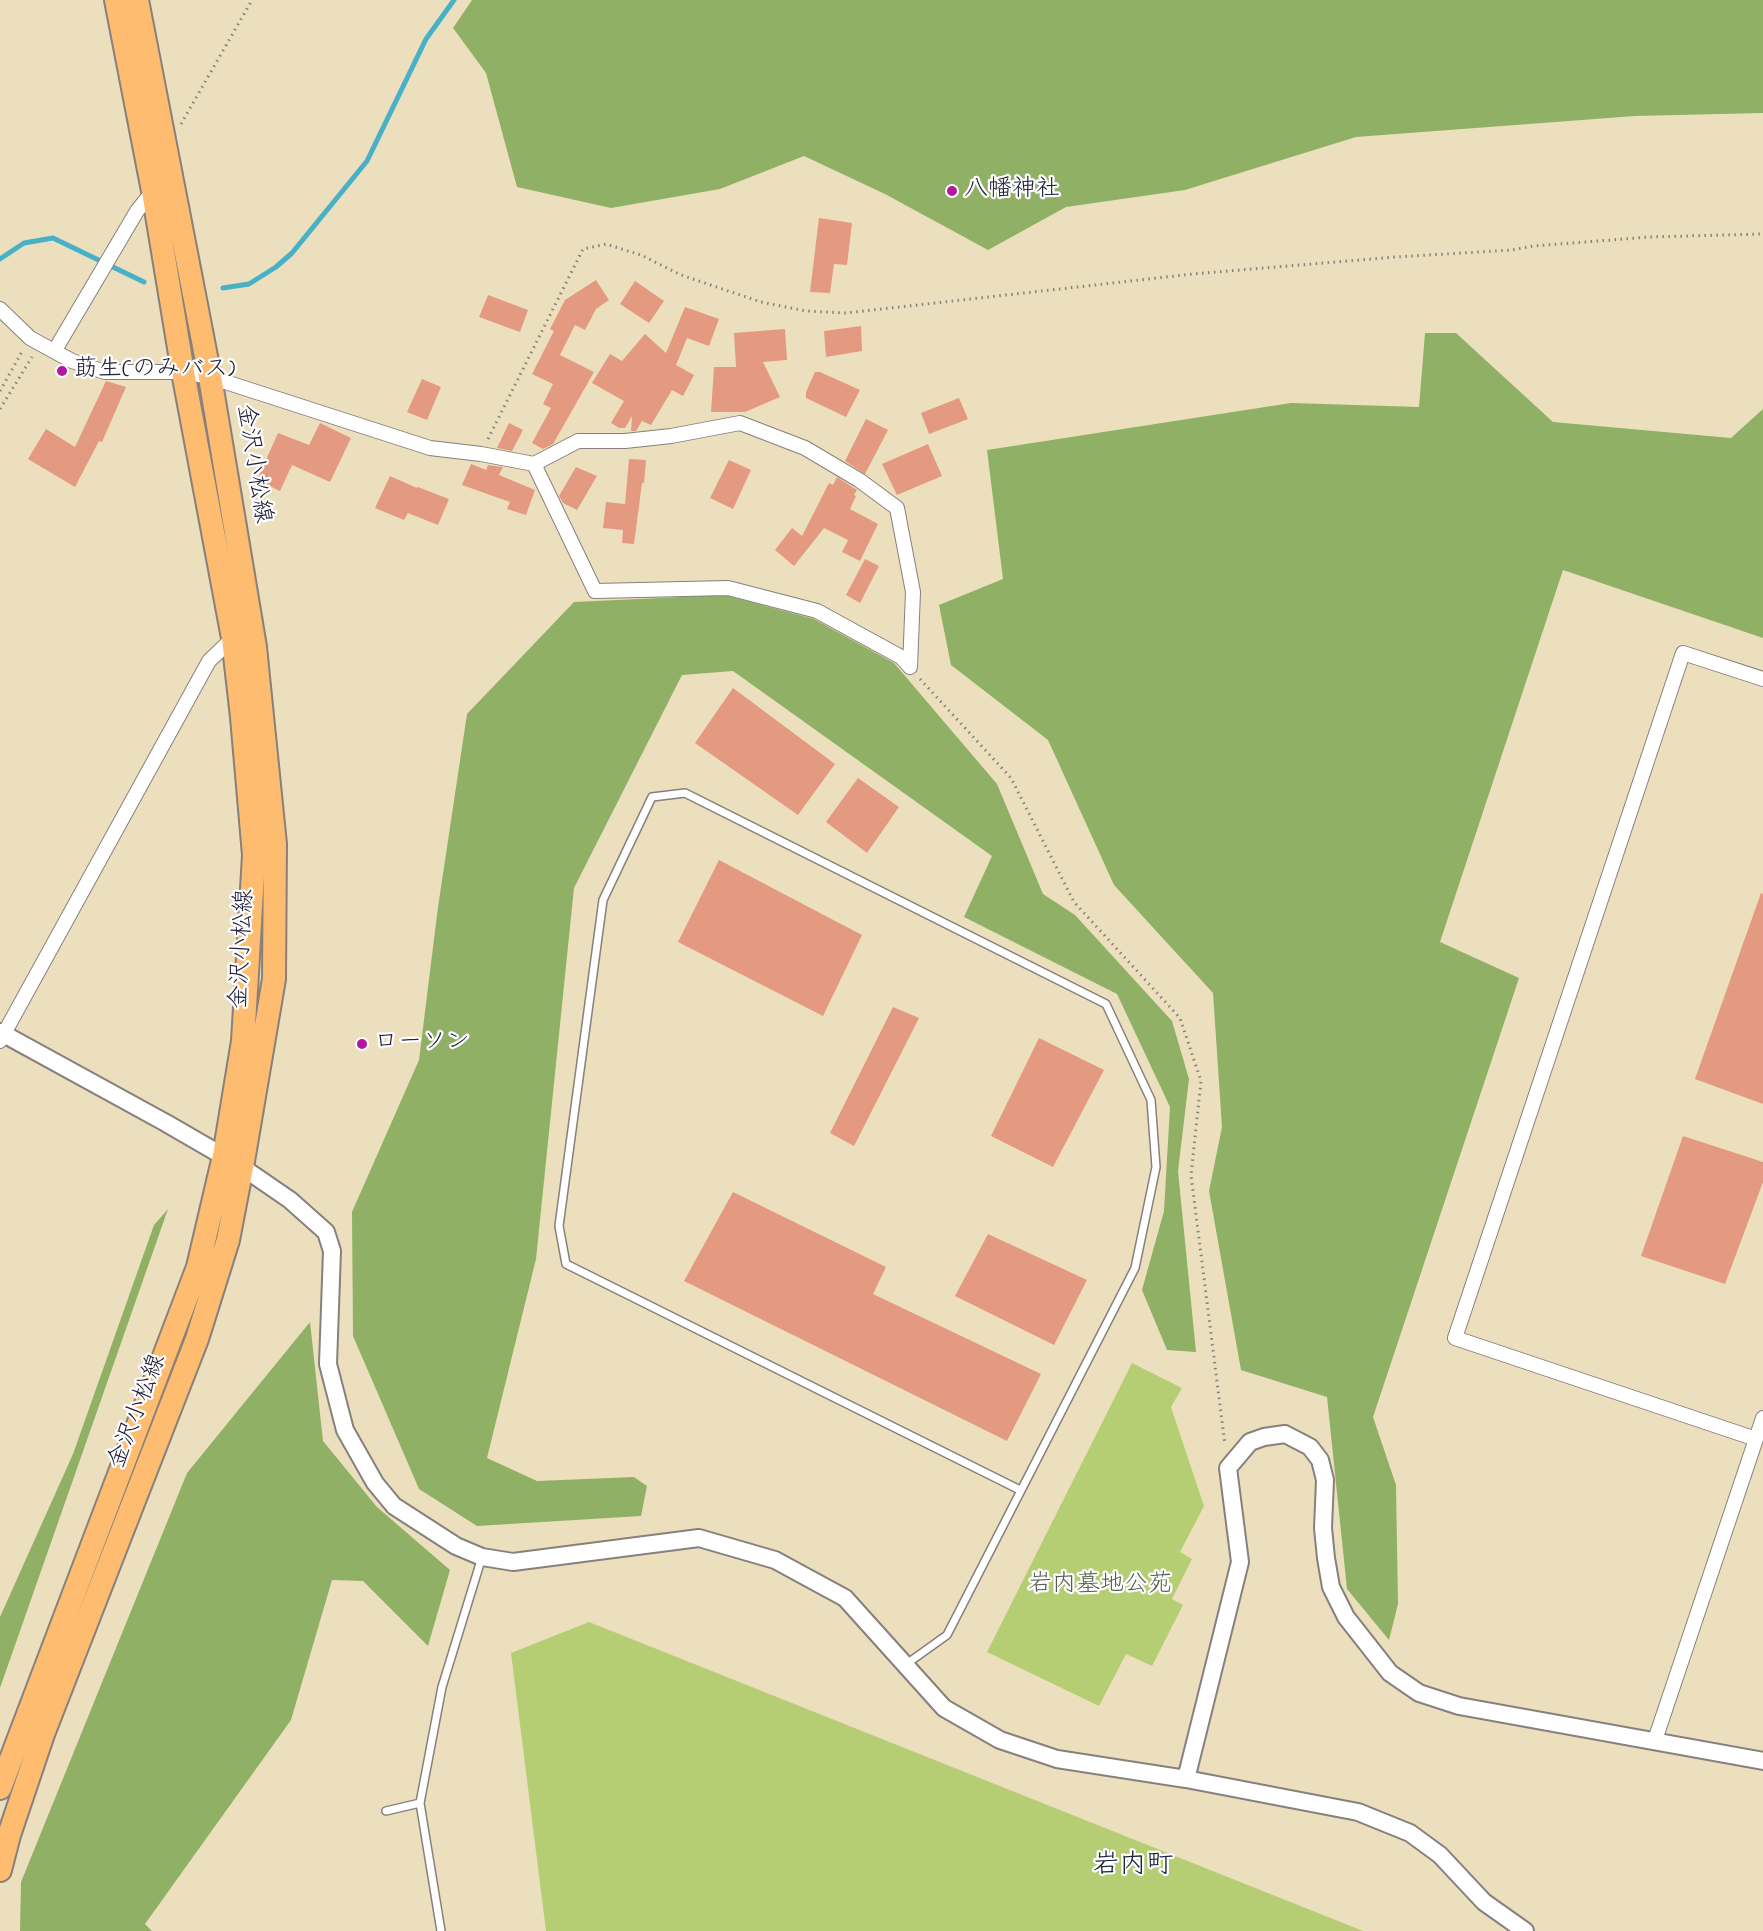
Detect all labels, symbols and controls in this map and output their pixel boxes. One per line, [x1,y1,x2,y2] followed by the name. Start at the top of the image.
[964,177,1060,205] place label: 八幡神社
[945,184,959,198] marker: 八幡神社
[74,357,235,385] place label: 莇生(のみバス)
[55,364,69,378] marker: 莇生(のみバス)
[228,402,276,526] street label: 金沢小松線
[226,888,262,1010] street label: 金沢小松線
[374,1030,470,1058] place label: ローソン
[355,1037,369,1051] marker: ローソン
[104,1351,174,1473] street label: 金沢小松線
[1028,1572,1172,1600] park label: 岩内墓地公苑
[1093,1852,1173,1884] district label: 岩内町

